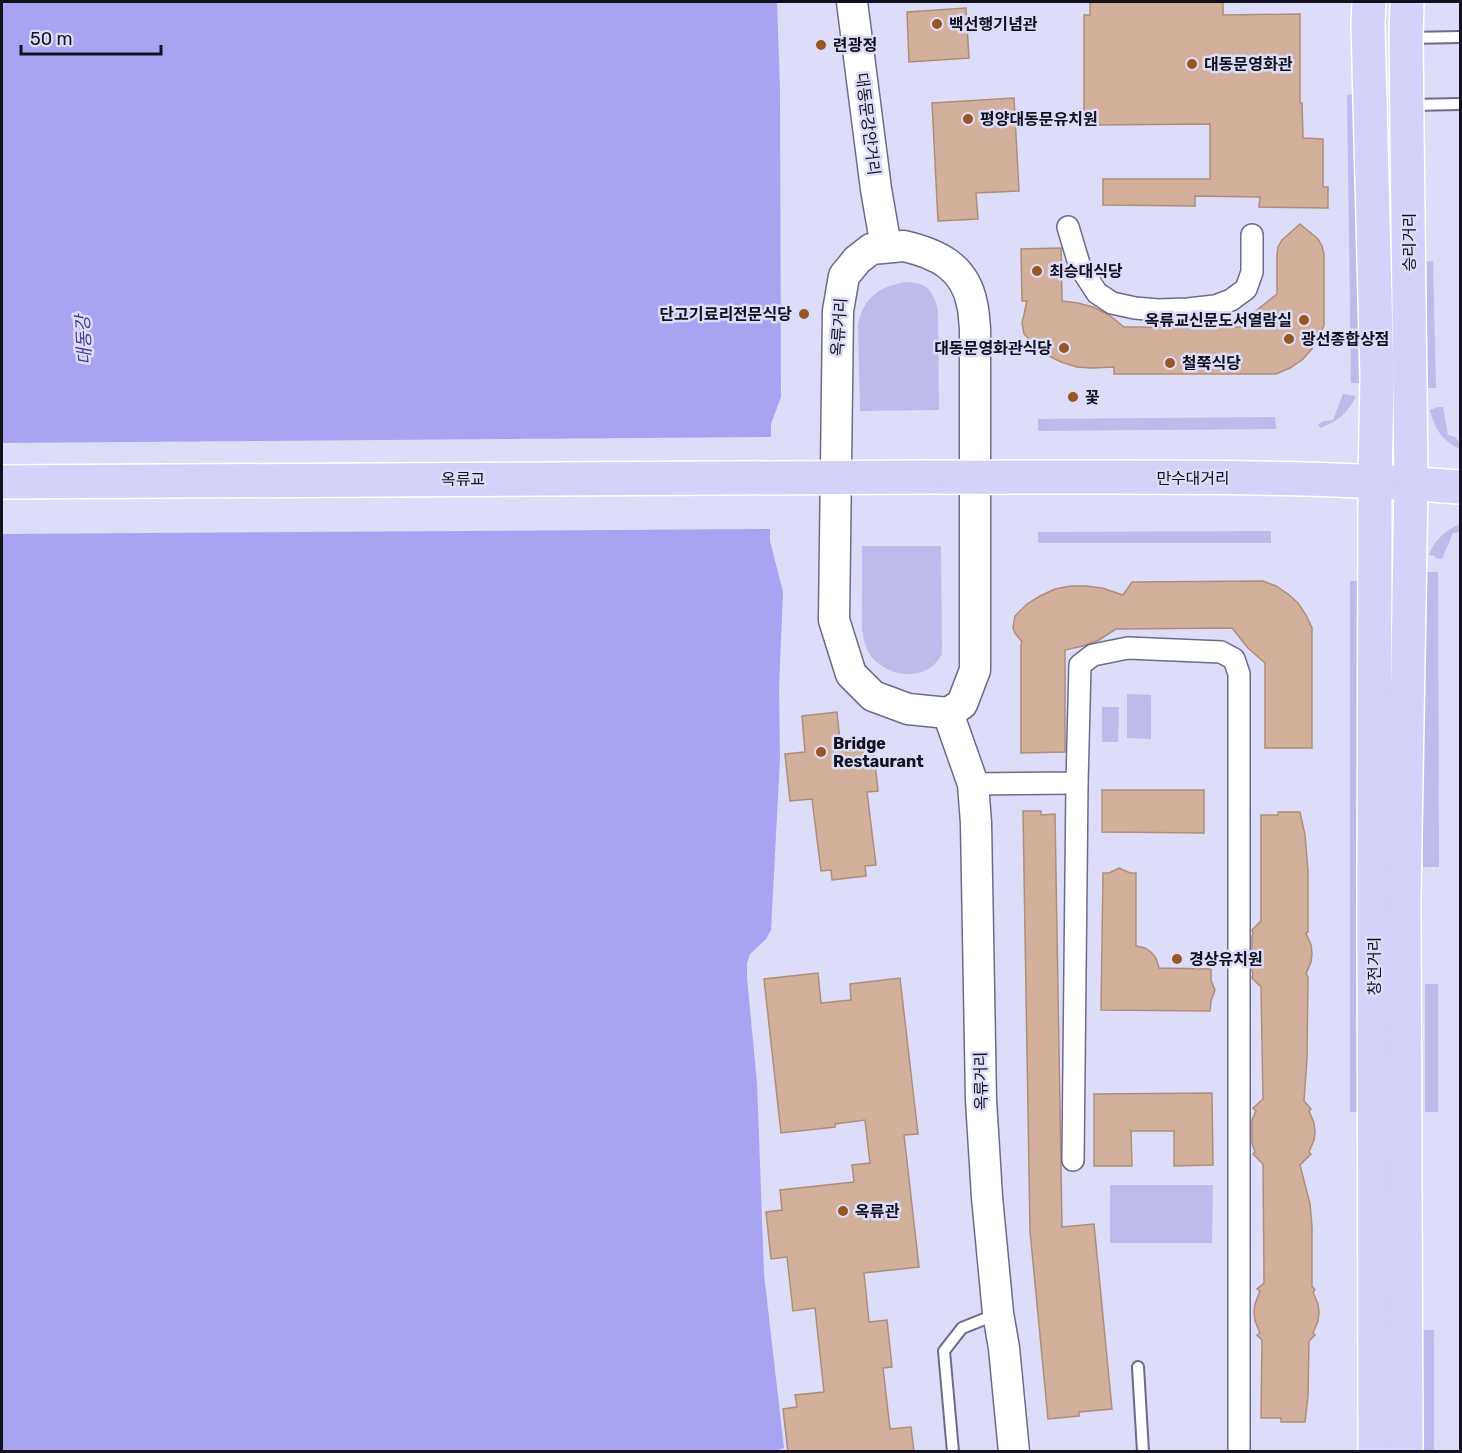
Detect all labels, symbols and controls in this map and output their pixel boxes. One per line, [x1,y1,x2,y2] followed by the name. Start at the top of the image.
[949,15,1038,34] place label: 백선행기념관
[930,17,944,31] marker: 백선행기념관
[21,18,160,56] scale bar
[30,28,73,50] text: 50 m
[833,36,877,55] place label: 련광정
[814,38,828,52] marker: 련광정
[1204,55,1293,74] place label: 대동문영화관
[1185,57,1199,71] marker: 대동문영화관
[852,72,884,176] street label: 대동문강안거리
[980,110,1098,129] place label: 평양대동문유치원
[961,112,975,126] marker: 평양대동문유치원
[1400,213,1419,271] street label: 승리거리
[1049,262,1123,281] place label: 최승대식당
[1030,264,1044,278] marker: 최승대식당
[827,297,851,357] street label: 옥류거리
[660,305,792,324] place label: 단고기료리전문식당
[797,307,811,321] marker: 단고기료리전문식당
[1145,311,1292,330] place label: 옥류교신문도서열람실
[72,312,96,365] water label: 대동강
[1297,313,1311,327] marker: 옥류교신문도서열람실
[1301,330,1389,349] place label: 광선종합상점
[1282,332,1296,346] marker: 광선종합상점
[934,339,1052,358] place label: 대동문영화관식당
[1057,341,1071,355] marker: 대동문영화관식당
[1182,354,1241,373] place label: 철쭉식당
[1163,356,1177,370] marker: 철쭉식당
[1085,388,1100,407] place label: 꽃
[1066,390,1080,404] marker: 꽃
[1156,469,1230,488] street label: 만수대거리
[441,470,485,489] street label: 옥류교
[833,734,924,771] place label: Bridge Restaurant
[814,745,828,759] marker: Bridge Restaurant
[1365,937,1384,995] street label: 창전거리
[1189,950,1263,969] place label: 경상유치원
[1170,952,1184,966] marker: 경상유치원
[971,1051,991,1111] street label: 옥류거리
[855,1202,899,1221] place label: 옥류관
[836,1204,850,1218] marker: 옥류관

